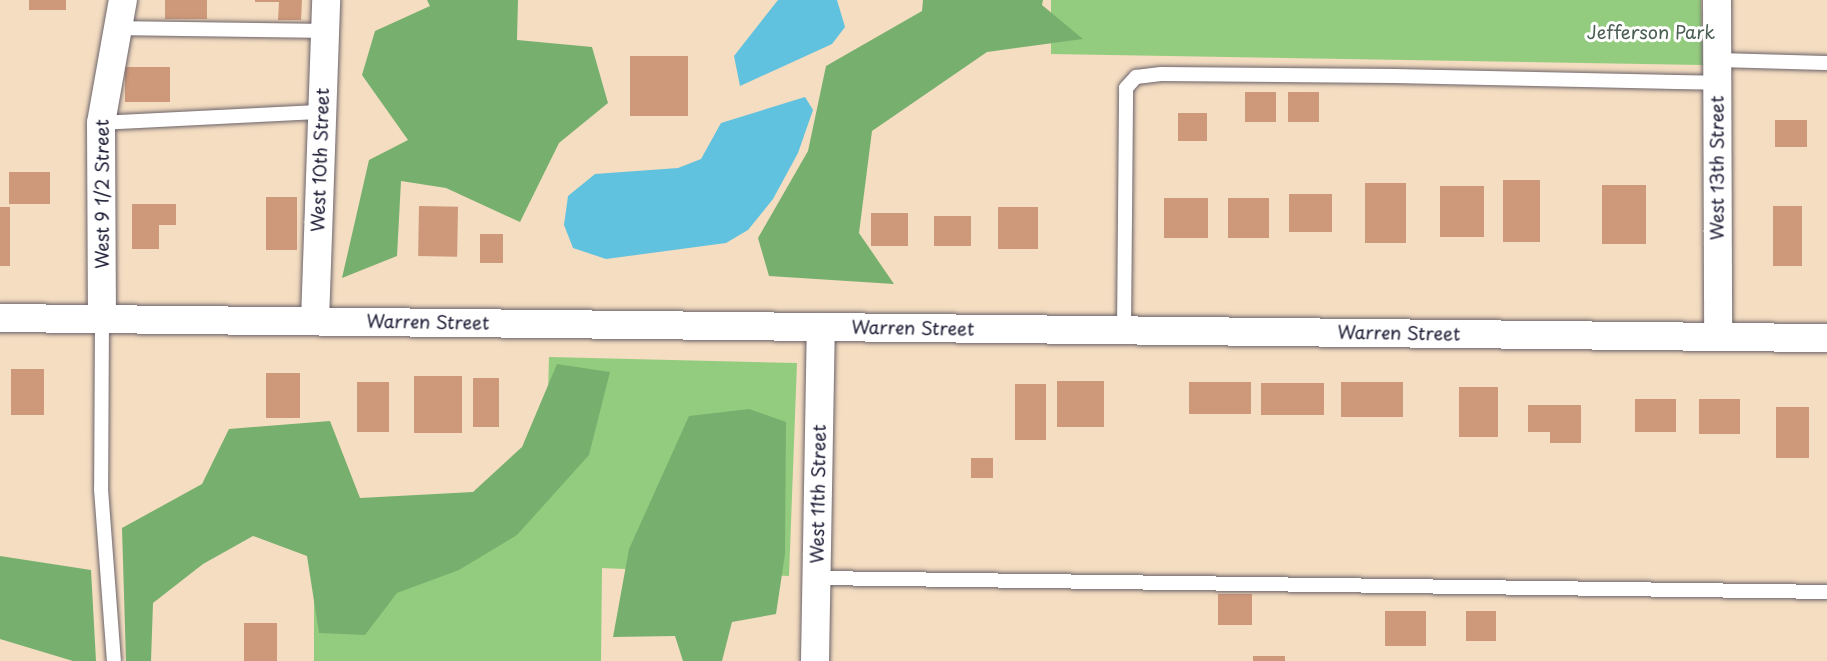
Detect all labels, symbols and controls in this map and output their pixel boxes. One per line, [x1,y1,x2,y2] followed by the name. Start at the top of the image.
[1587,21,1715,43] park label: Jefferson Park
[307,87,333,233] street label: West 10th Street
[1706,96,1728,240] street label: West 13th Street
[91,118,113,270] street label: West 9 1/2 Street
[366,310,490,334] street label: Warren Street
[851,316,975,340] street label: Warren Street
[1337,321,1461,345] street label: Warren Street
[806,423,830,565] street label: West 11th Street

